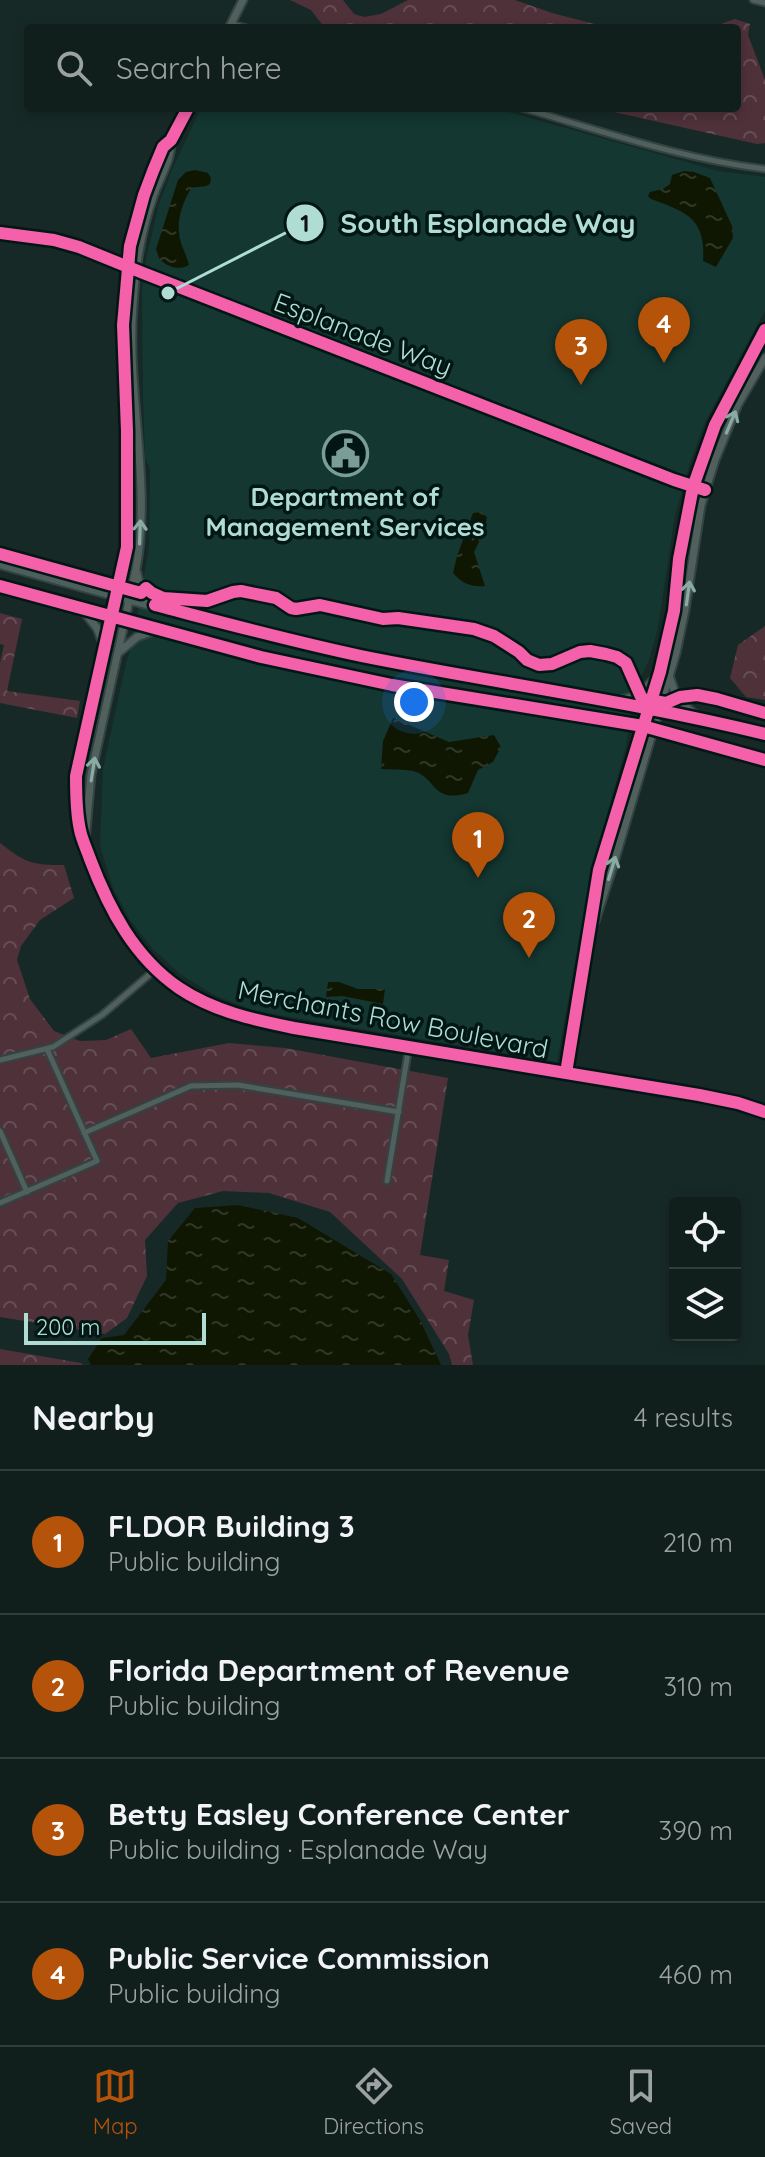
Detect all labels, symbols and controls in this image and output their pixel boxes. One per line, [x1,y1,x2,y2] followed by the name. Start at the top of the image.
[24,24,741,112] search box
[52,46,96,90] icon: search
[116,49,282,87] text: Search here
[285,197,652,249] callout: South Esplanade Way
[341,205,635,240] text: South Esplanade Way
[300,208,310,238] text: 1
[269,285,457,383] street label: Esplanade Way
[638,297,690,363] pin: 4
[555,319,607,385] pin: 3
[724,410,739,435] one-way arrow
[321,429,369,477] public building icon: Department of Management Services
[205,480,485,543] place label: Department of Management Services
[133,519,148,546] one-way arrow
[681,581,696,606] one-way arrow
[394,682,434,722] your location
[86,757,101,782] one-way arrow
[452,812,504,878] pin: 1
[606,856,620,881] one-way arrow
[503,892,555,958] pin: 2
[235,973,551,1065] street label: Merchants Row Boulevard
[669,1197,741,1341] map controls
[669,1197,741,1269] button: locate
[669,1269,741,1341] button: layers
[24,1309,206,1345] scale bar
[36,1313,100,1341] text: 200 m
[32,1396,155,1439] text: Nearby
[634,1401,733,1434] text: 4 results
[108,1507,355,1545] text: FLDOR Building 3
[53,1526,63,1559] text: 1
[663,1526,733,1559] text: 210 m
[108,1545,280,1578] text: Public building
[108,1651,570,1689] text: Florida Department of Revenue
[51,1670,65,1703] text: 2
[663,1670,733,1703] text: 310 m
[108,1689,280,1722] text: Public building
[108,1795,570,1833] text: Betty Easley Conference Center
[51,1814,65,1847] text: 3
[659,1814,733,1847] text: 390 m
[108,1833,488,1866] text: Public building · Esplanade Way
[108,1939,490,1977] text: Public Service Commission
[50,1958,66,1991] text: 4
[659,1958,733,1991] text: 460 m
[108,1977,280,2010] text: Public building
[93,2064,138,2140] tab: Map
[323,2064,424,2140] tab: Directions
[609,2064,672,2140] tab: Saved

